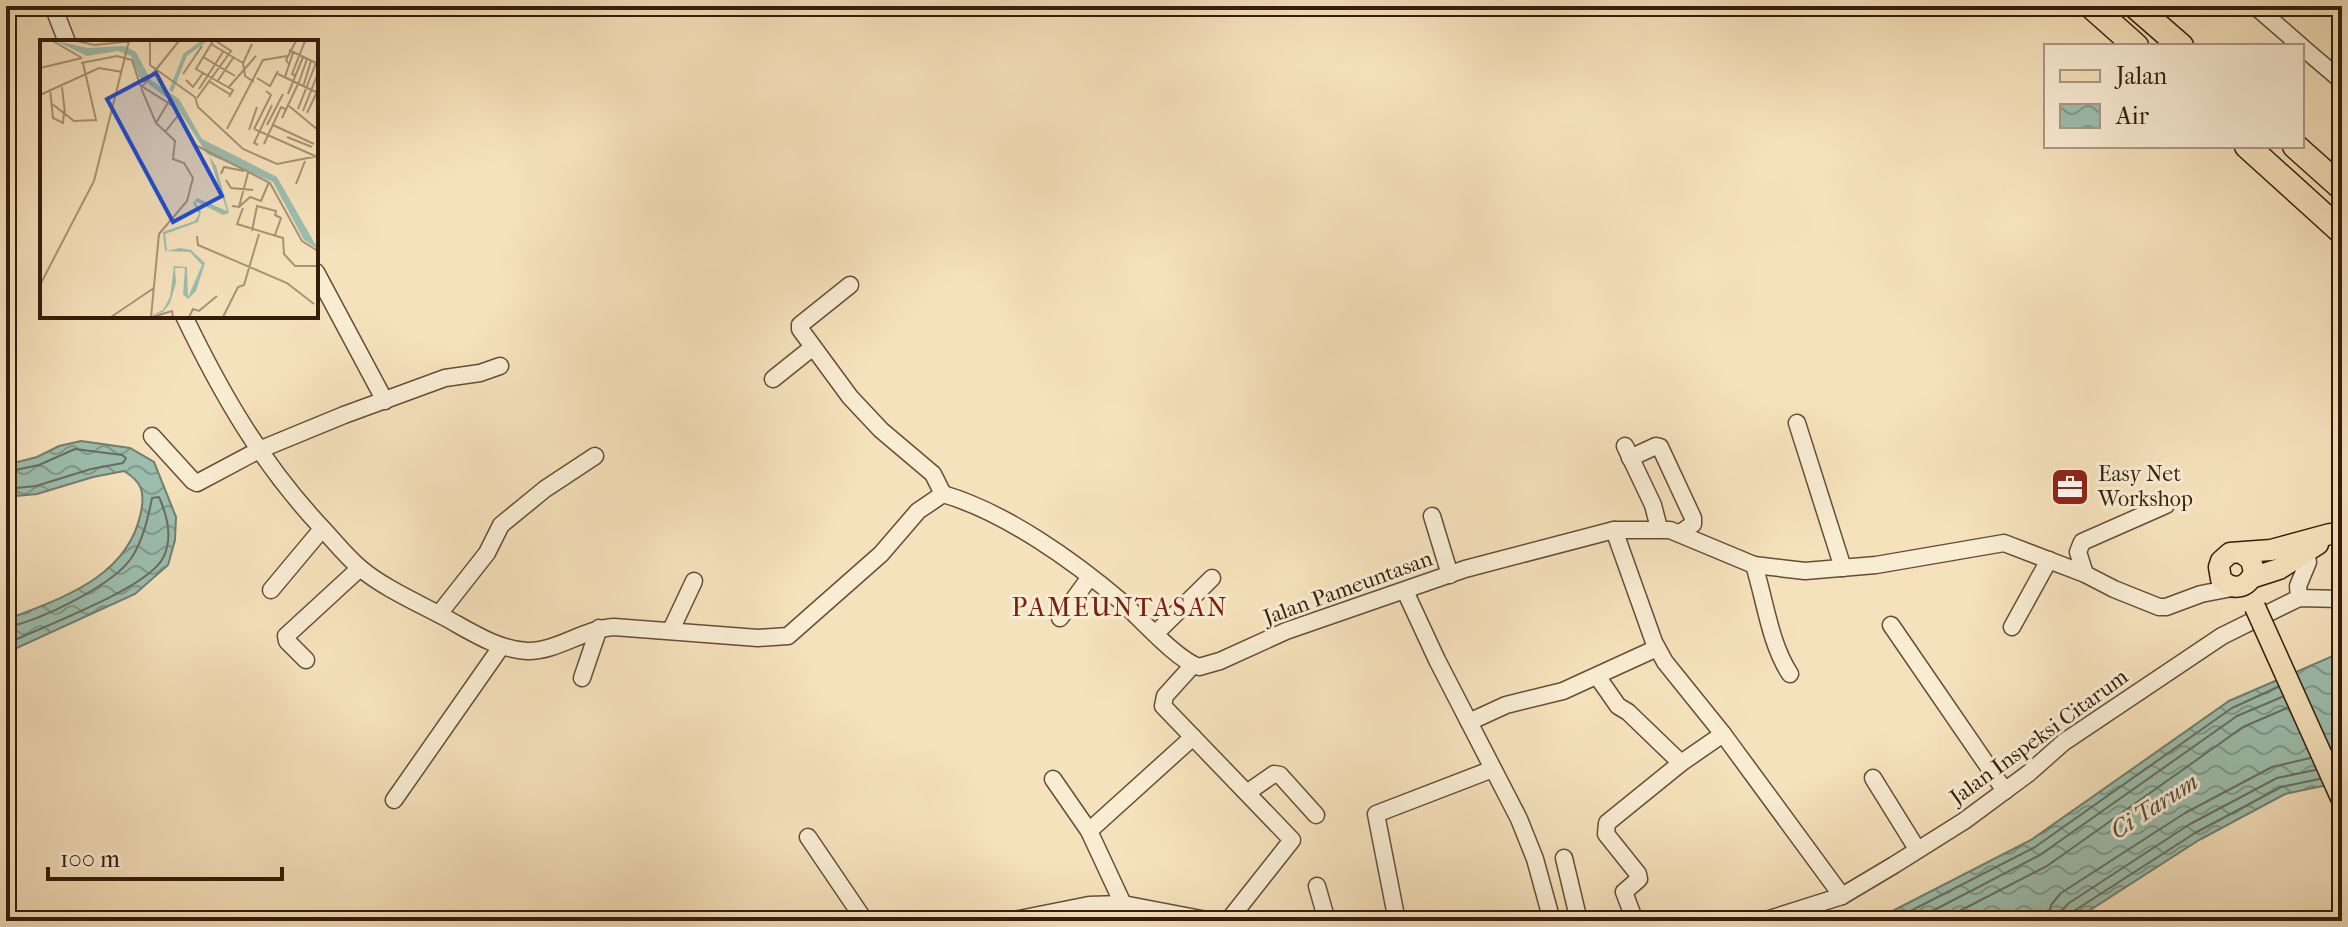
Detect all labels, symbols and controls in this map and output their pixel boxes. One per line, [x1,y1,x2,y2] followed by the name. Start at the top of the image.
[40,40,318,318] inset map
[2044,44,2304,148] legend
[2114,62,2167,90] text: Jalan
[2115,102,2150,130] text: Air
[2097,461,2193,512] place label: Easy Net Workshop
[2049,466,2091,508] office icon: Easy Net Workshop
[1258,545,1436,631] street label: Jalan Pameuntasan
[1012,592,1228,623] district label: PAMEUNTASAN
[1943,663,2134,812] street label: Jalan Inspeksi Citarum
[2105,767,2203,845] water label: Ci Tarum
[48,831,282,881] scale bar
[60,845,120,873] text: 100 m

